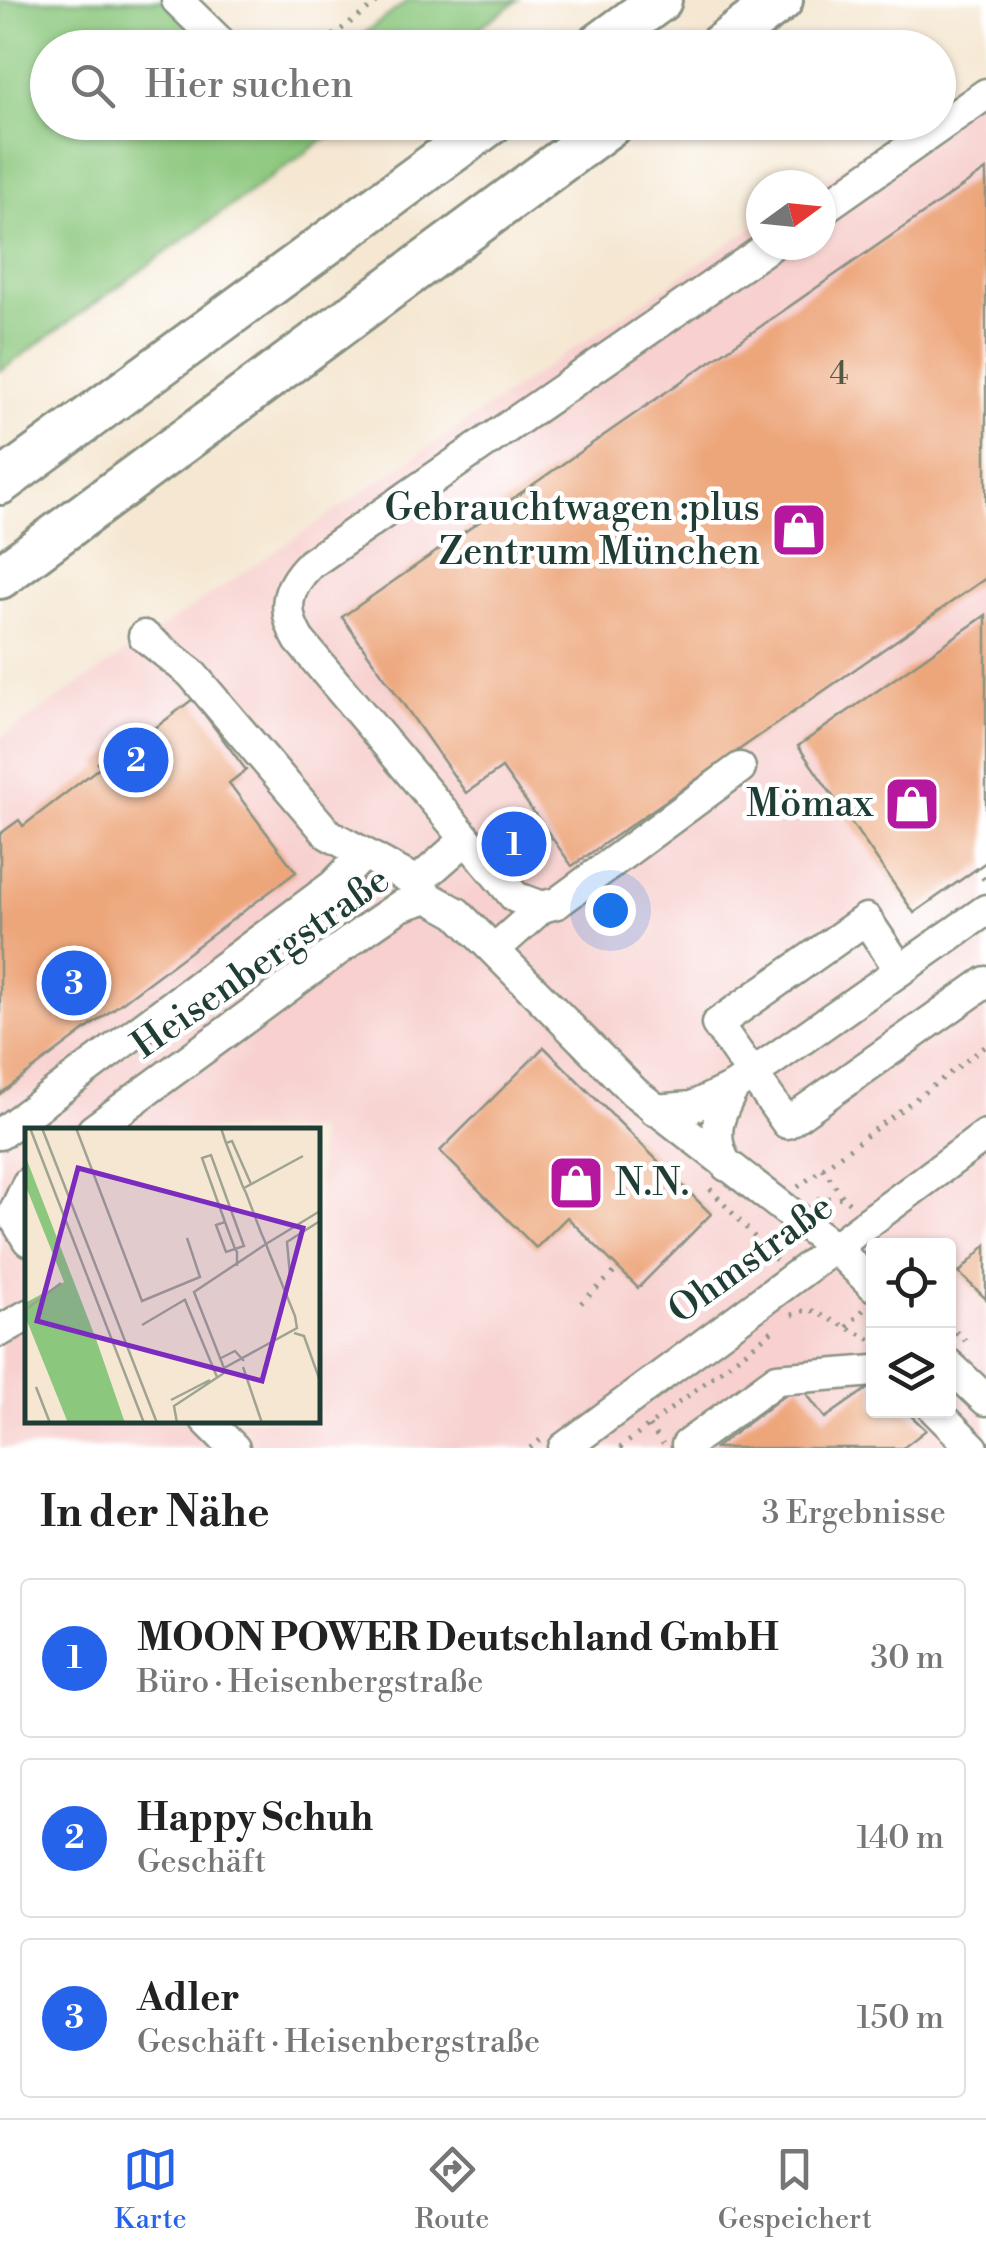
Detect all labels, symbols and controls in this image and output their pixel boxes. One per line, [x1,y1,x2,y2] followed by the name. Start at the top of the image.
[30,30,956,140] search box
[65,58,120,113] icon: search
[145,62,353,109] text: Hier suchen
[746,170,836,260] north arrow
[829,354,849,394] house number: 4
[384,485,760,576] place label: Gebrauchtwagen :plus Zentrum München
[769,500,829,560] shop icon: Gebrauchtwagen :plus Zentrum München
[104,722,168,798] pin: 2
[882,774,942,834] shop icon: Mömax
[746,781,874,828] place label: Mömax
[482,806,546,882] pin: 1
[123,857,399,1069] street label: Heisenbergstraße
[585,885,636,936] your location
[42,946,106,1020] pin: 3
[25,1128,320,1423] inset map
[546,1153,606,1213] shop icon: N.N.
[615,1160,689,1207] place label: N.N.
[659,1184,843,1334] street label: Ohmstraße
[866,1238,956,1418] map controls
[866,1238,956,1328] button: locate
[866,1328,956,1418] button: layers
[40,1487,270,1540] text: In der Nähe
[762,1493,946,1533] text: 3 Ergebnisse
[137,1615,779,1662] text: MOON POWER Deutschland GmbH
[67,1638,82,1678] text: 1
[870,1638,944,1678] text: 30 m
[137,1662,483,1702] text: Büro · Heisenbergstraße
[137,1795,373,1842] text: Happy Schuh
[64,1818,85,1858] text: 2
[857,1818,944,1858] text: 140 m
[137,1842,266,1882] text: Geschäft
[137,1975,240,2022] text: Adler
[65,1998,84,2038] text: 3
[857,1998,944,2038] text: 150 m
[137,2022,540,2062] text: Geschäft · Heisenbergstraße
[114,2142,187,2237] tab: Karte
[415,2142,489,2237] tab: Route
[718,2142,872,2237] tab: Gespeichert

